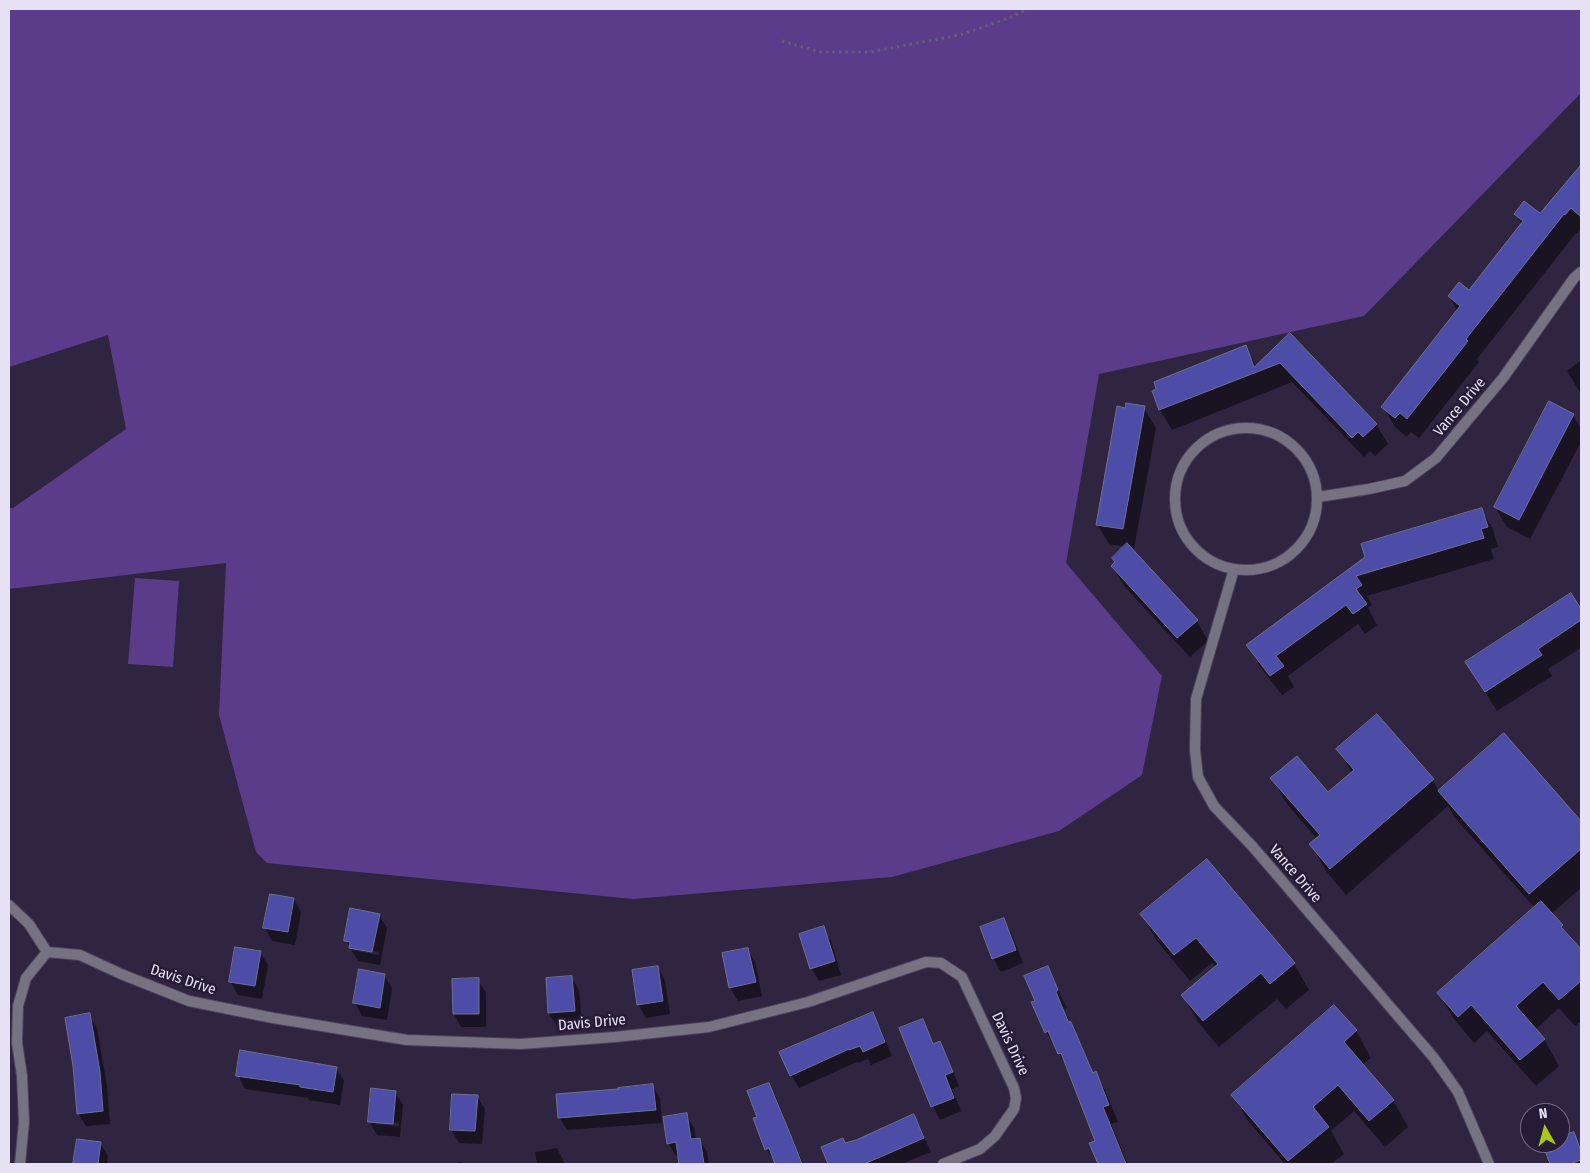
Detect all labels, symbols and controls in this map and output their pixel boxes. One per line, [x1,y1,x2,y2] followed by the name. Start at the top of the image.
[1430,374,1490,440] street label: Vance Drive
[1265,841,1325,907] street label: Vance Drive
[148,961,218,999] street label: Davis Drive
[988,1009,1032,1079] street label: Davis Drive
[557,1011,627,1035] street label: Davis Drive
[1520,1103,1570,1153] north arrow
[1538,1105,1548,1123] text: N

